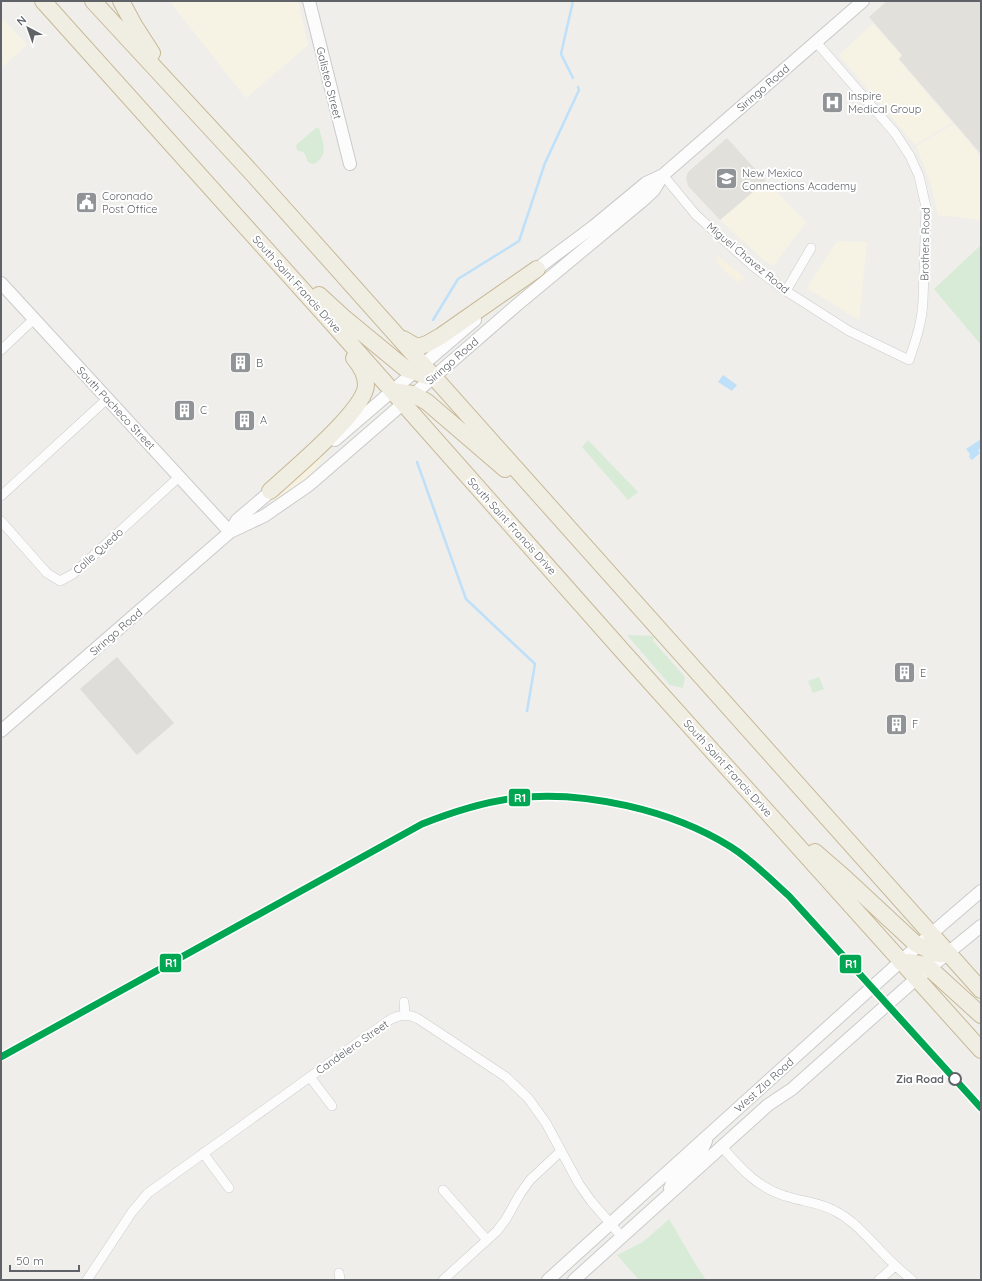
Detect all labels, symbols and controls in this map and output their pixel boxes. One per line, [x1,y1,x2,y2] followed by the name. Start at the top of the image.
[8,8,48,48] north arrow
[14,13,29,28] text: N
[313,45,345,121] street label: Galisteo Street
[734,61,792,115] street label: Siringo Road
[819,89,845,115] hospital icon: Inspire Medical Group
[848,89,922,116] place label: Inspire Medical Group
[713,166,739,192] school or university icon: New Mexico Connections Academy
[742,166,856,193] place label: New Mexico Connections Academy
[74,189,100,215] public building icon: Coronado Post Office
[102,189,158,216] place label: Coronado Post Office
[917,207,933,281] street label: Brothers Road
[704,219,792,297] street label: Miguel Chavez Road
[250,232,344,336] street label: South Saint Francis Drive
[423,334,481,388] street label: Siringo Road
[227,350,253,376] building icon: B
[256,356,263,370] place label: B
[74,363,158,453] street label: South Pacheco Street
[172,397,198,423] building icon: C
[200,403,207,417] place label: C
[232,407,258,433] building icon: A
[260,413,267,427] place label: A
[465,474,559,578] street label: South Saint Francis Drive
[70,525,126,577] street label: Calle Quedo
[87,605,145,659] street label: Siringo Road
[892,660,918,686] building icon: E
[920,666,926,680] place label: E
[883,711,909,737] building icon: F
[681,716,775,820] street label: South Saint Francis Drive
[912,717,918,731] place label: F
[508,788,531,807] line badge: R1
[514,791,526,805] text: R1
[159,953,182,973] line badge: R1
[839,954,862,974] line badge: R1
[165,956,177,970] text: R1
[845,957,857,971] text: R1
[313,1017,391,1077] street label: Candelero Street
[731,1055,797,1115] street label: West Zia Road
[896,1072,944,1086] place label: Zia Road
[948,1072,962,1086] marker: Zia Road
[10,1247,79,1273] scale bar
[16,1253,44,1268] text: 50 m

